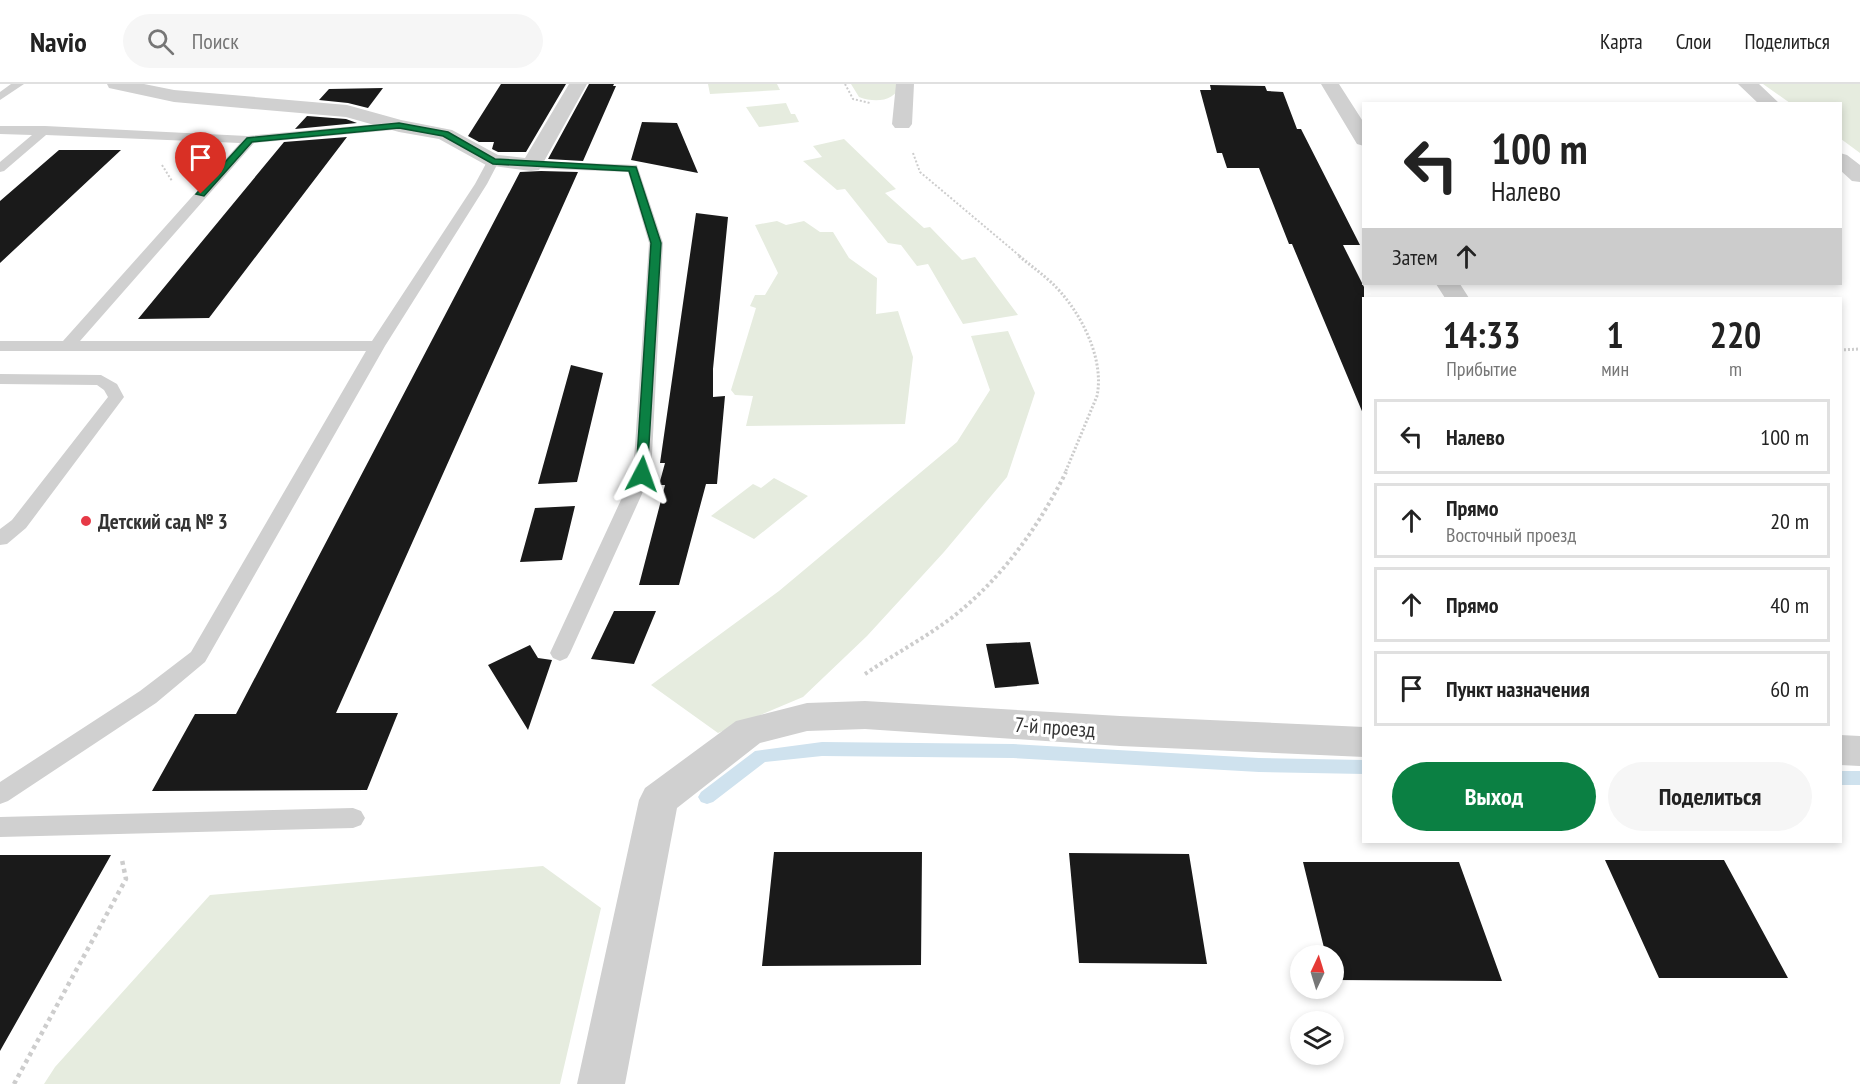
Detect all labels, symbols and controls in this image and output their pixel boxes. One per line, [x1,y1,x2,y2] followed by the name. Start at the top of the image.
[123,14,543,68] search box
[30,23,87,60] text: Navio
[144,25,177,58] icon: search
[192,27,239,55] text: Поиск
[1600,28,1643,55] text: Карта
[1676,28,1711,55] text: Слои
[1744,28,1830,55] text: Поделиться
[1491,121,1588,176] text: 100 m
[1392,126,1470,204] icon: left
[175,132,226,194] pin
[184,141,217,174] icon: arrive
[1491,174,1561,208] text: Налево
[1450,240,1483,273] icon: ahead
[1392,243,1438,271] text: Затем
[1443,311,1521,358] text: 14:33
[1607,311,1624,358] text: 1
[1710,311,1761,358] text: 220
[1446,356,1517,382] text: Прибытие
[1601,356,1629,382] text: мин
[1729,356,1742,382] text: m
[1395,420,1428,453] icon: left
[1446,423,1505,451] text: Налево
[1760,423,1809,451] text: 100 m
[610,442,674,506] position arrow
[1446,494,1499,522] text: Прямо
[1395,504,1428,537] icon: ahead
[1770,507,1809,535] text: 20 m
[98,508,228,535] place label: Детский сад № 3
[79,514,93,528] marker: Детский сад № 3
[1446,522,1576,548] text: Восточный проезд
[1395,588,1428,621] icon: ahead
[1446,591,1499,619] text: Прямо
[1770,591,1809,619] text: 40 m
[1395,672,1428,705] icon: arrive
[1446,675,1590,703] text: Пункт назначения
[1770,675,1809,703] text: 60 m
[1014,711,1096,743] street label: 7-й проезд
[1392,762,1596,831] button: Выход
[1608,762,1812,831] button: Поделиться
[1290,945,1344,999] north arrow
[1290,945,1344,1065] map controls
[1290,1011,1344,1065] button: layers

